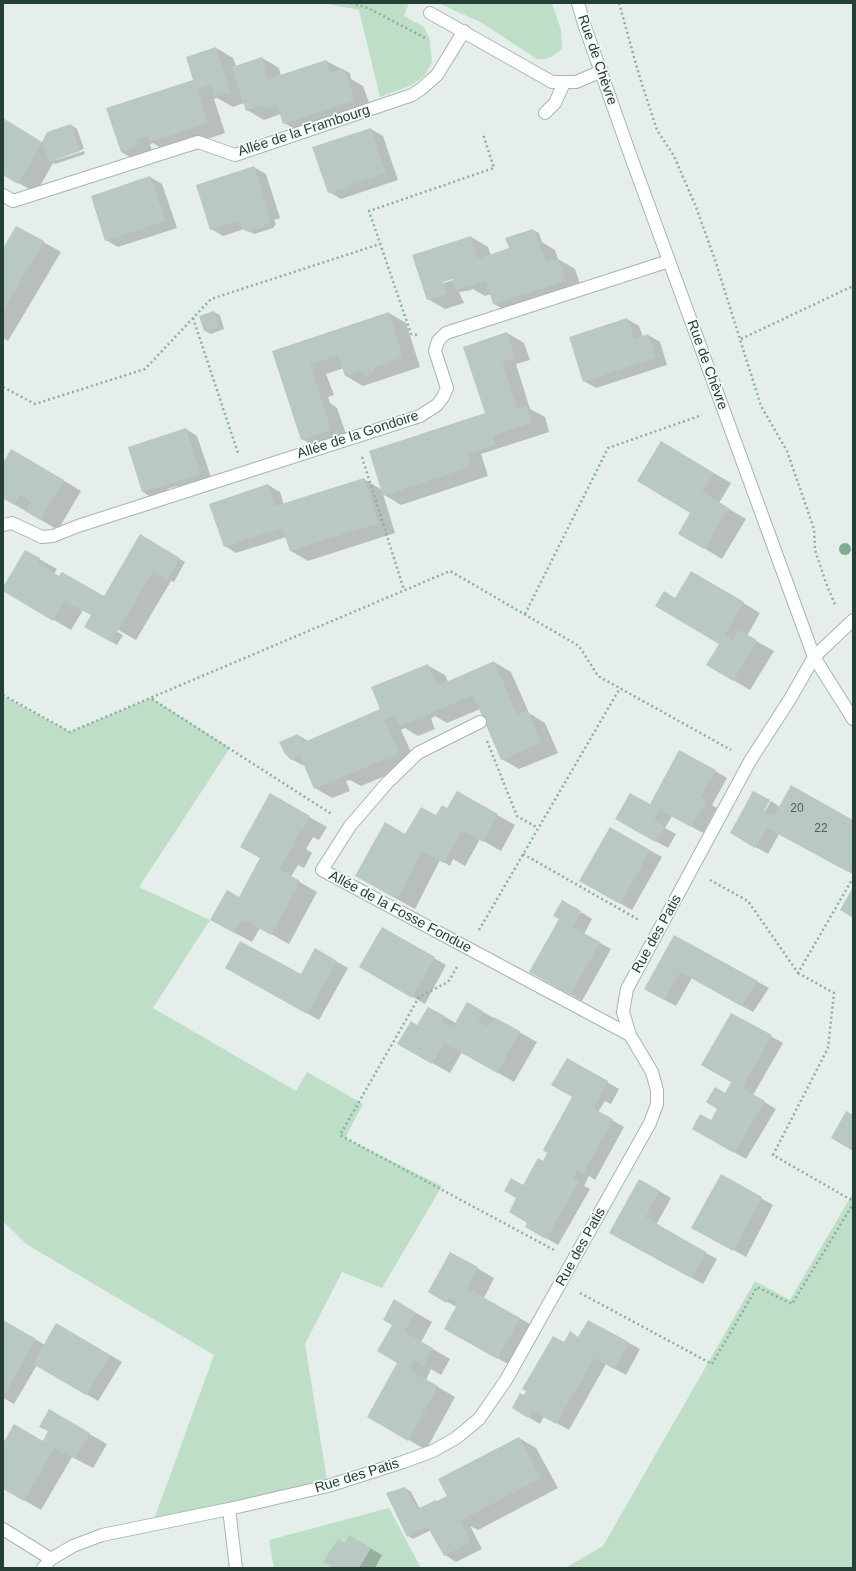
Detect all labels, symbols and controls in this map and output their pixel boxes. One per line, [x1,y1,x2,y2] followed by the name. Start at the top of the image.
[574,13,620,107] street label: Rue de Chèvre
[236,102,372,160] street label: Allée de la Frambourg
[683,318,731,412] street label: Rue de Chèvre
[295,407,421,463] street label: Allée de la Gondoire
[790,802,804,816] house number: 20
[814,822,828,836] house number: 22
[326,867,474,957] street label: Allée de la Fosse Fondue
[629,892,685,976] street label: Rue des Patis
[553,1205,609,1289] street label: Rue des Patis
[313,1455,401,1497] street label: Rue des Patis

